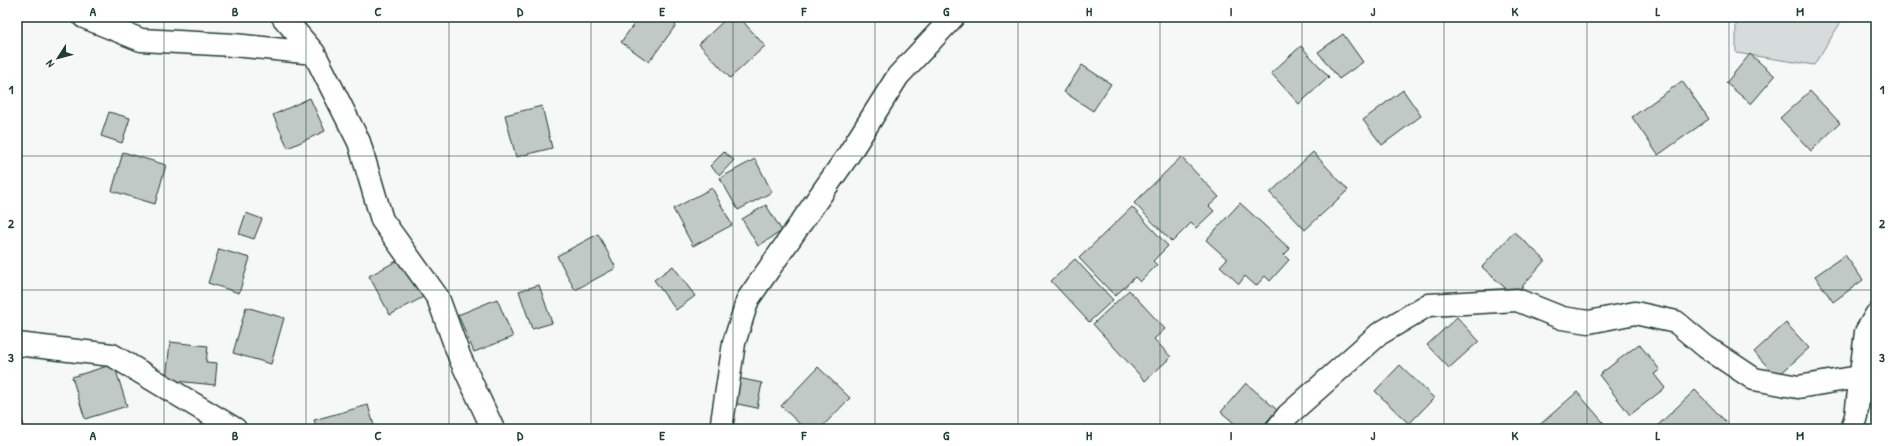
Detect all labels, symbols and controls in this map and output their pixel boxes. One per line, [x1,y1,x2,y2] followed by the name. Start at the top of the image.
[90,2,97,20] text: A
[232,2,239,20] text: B
[374,2,382,20] text: C
[517,2,524,20] text: D
[659,2,665,20] text: E
[801,2,808,20] text: F
[943,2,950,20] text: G
[1086,2,1092,20] text: H
[1229,2,1233,20] text: I
[1371,2,1376,20] text: J
[1512,2,1519,20] text: K
[1656,2,1661,20] text: L
[1796,2,1804,20] text: M
[38,38,78,78] north arrow
[42,57,57,70] text: N
[9,80,14,98] text: 1
[1880,80,1885,98] text: 1
[8,214,15,232] text: 2
[1879,214,1886,232] text: 2
[8,348,14,366] text: 3
[1879,348,1885,366] text: 3
[90,426,97,444] text: A
[232,426,239,444] text: B
[374,426,382,444] text: C
[517,426,524,444] text: D
[659,426,665,444] text: E
[801,426,808,444] text: F
[943,426,950,444] text: G
[1086,426,1092,444] text: H
[1229,426,1233,444] text: I
[1371,426,1376,444] text: J
[1512,426,1519,444] text: K
[1656,426,1661,444] text: L
[1796,426,1804,444] text: M

